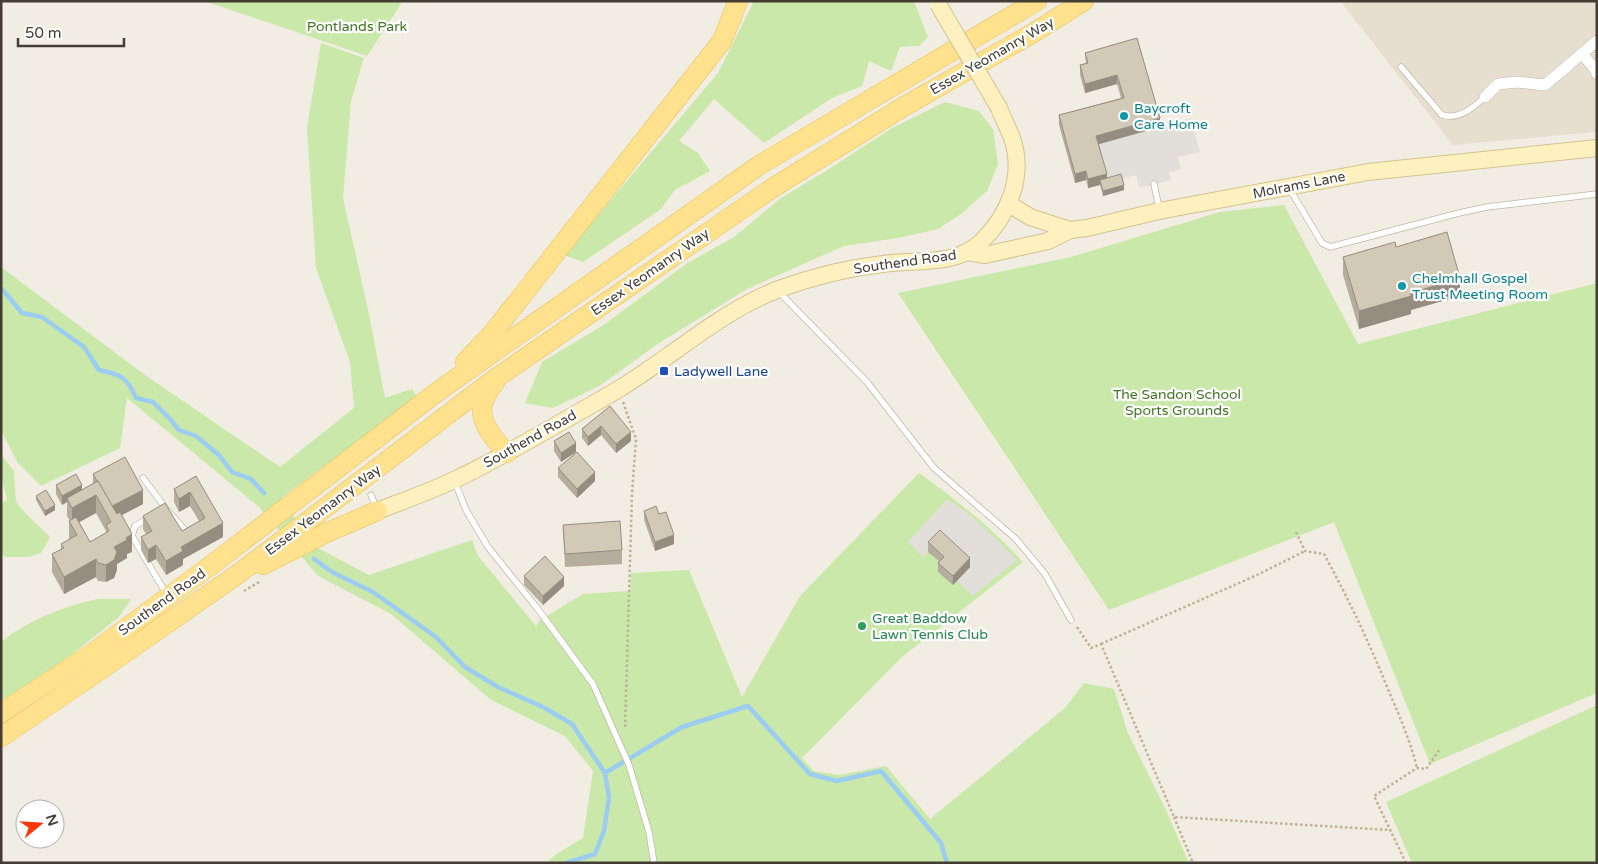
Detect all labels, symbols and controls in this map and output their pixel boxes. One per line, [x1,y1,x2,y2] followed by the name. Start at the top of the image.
[927,13,1057,98] street label: Essex Yeomanry Way
[18,15,124,47] scale bar
[307,18,408,35] park label: Pontlands Park
[25,24,62,42] text: 50 m
[1134,100,1208,133] place label: Baycroft Care Home
[1118,110,1130,122] marker: Baycroft Care Home
[1251,168,1347,202] street label: Molrams Lane
[588,225,713,319] street label: Essex Yeomanry Way
[852,246,958,278] street label: Southend Road
[1412,270,1548,303] place label: Chelmhall Gospel Trust Meeting Room
[1396,280,1408,292] marker: Chelmhall Gospel Trust Meeting Room
[674,363,768,380] place label: Ladywell Lane
[658,365,670,377] marker: Ladywell Lane
[1113,386,1241,419] park label: The Sandon School Sports Grounds
[481,406,579,472] street label: Southend Road
[262,461,385,559] street label: Essex Yeomanry Way
[115,565,209,639] street label: Southend Road
[872,610,988,643] place label: Great Baddow Lawn Tennis Club
[856,620,868,632] marker: Great Baddow Lawn Tennis Club
[15,799,65,849] north arrow
[42,812,62,828] text: N

